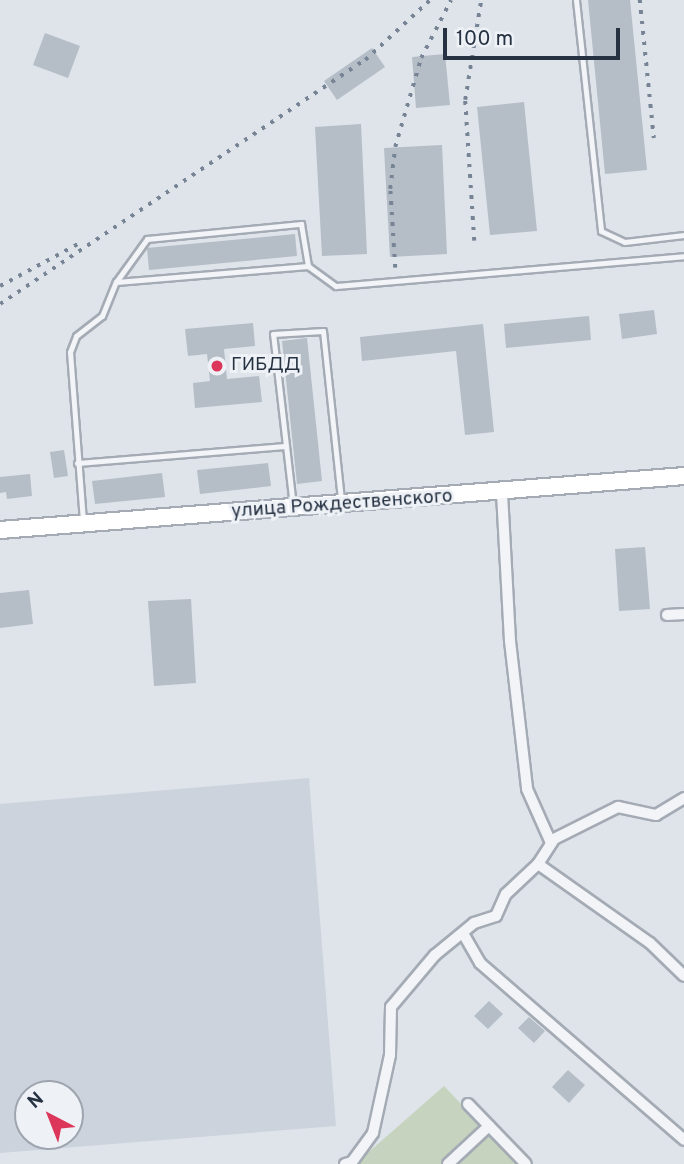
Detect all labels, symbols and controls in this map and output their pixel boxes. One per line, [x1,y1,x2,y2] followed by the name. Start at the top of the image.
[446,14,623,58] scale bar
[456,26,513,53] text: 100 m
[231,355,300,377] place label: ГИБДД
[209,358,225,374] marker: ГИБДД
[231,486,453,524] street label: улица Рождественского
[14,1080,84,1150] north arrow
[23,1087,49,1114] text: N

